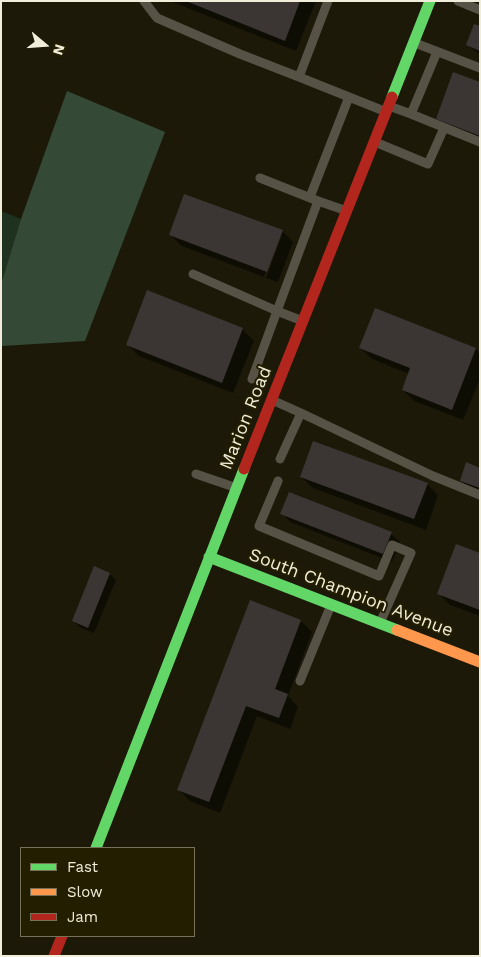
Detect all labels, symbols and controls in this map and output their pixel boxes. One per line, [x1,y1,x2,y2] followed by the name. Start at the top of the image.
[20,20,70,70] north arrow
[50,42,68,57] text: N
[215,363,277,473] street label: Marion Road
[246,544,456,642] street label: South Champion Avenue
[20,847,195,937] legend
[67,858,98,876] text: Fast
[67,883,103,901] text: Slow
[67,908,98,926] text: Jam

